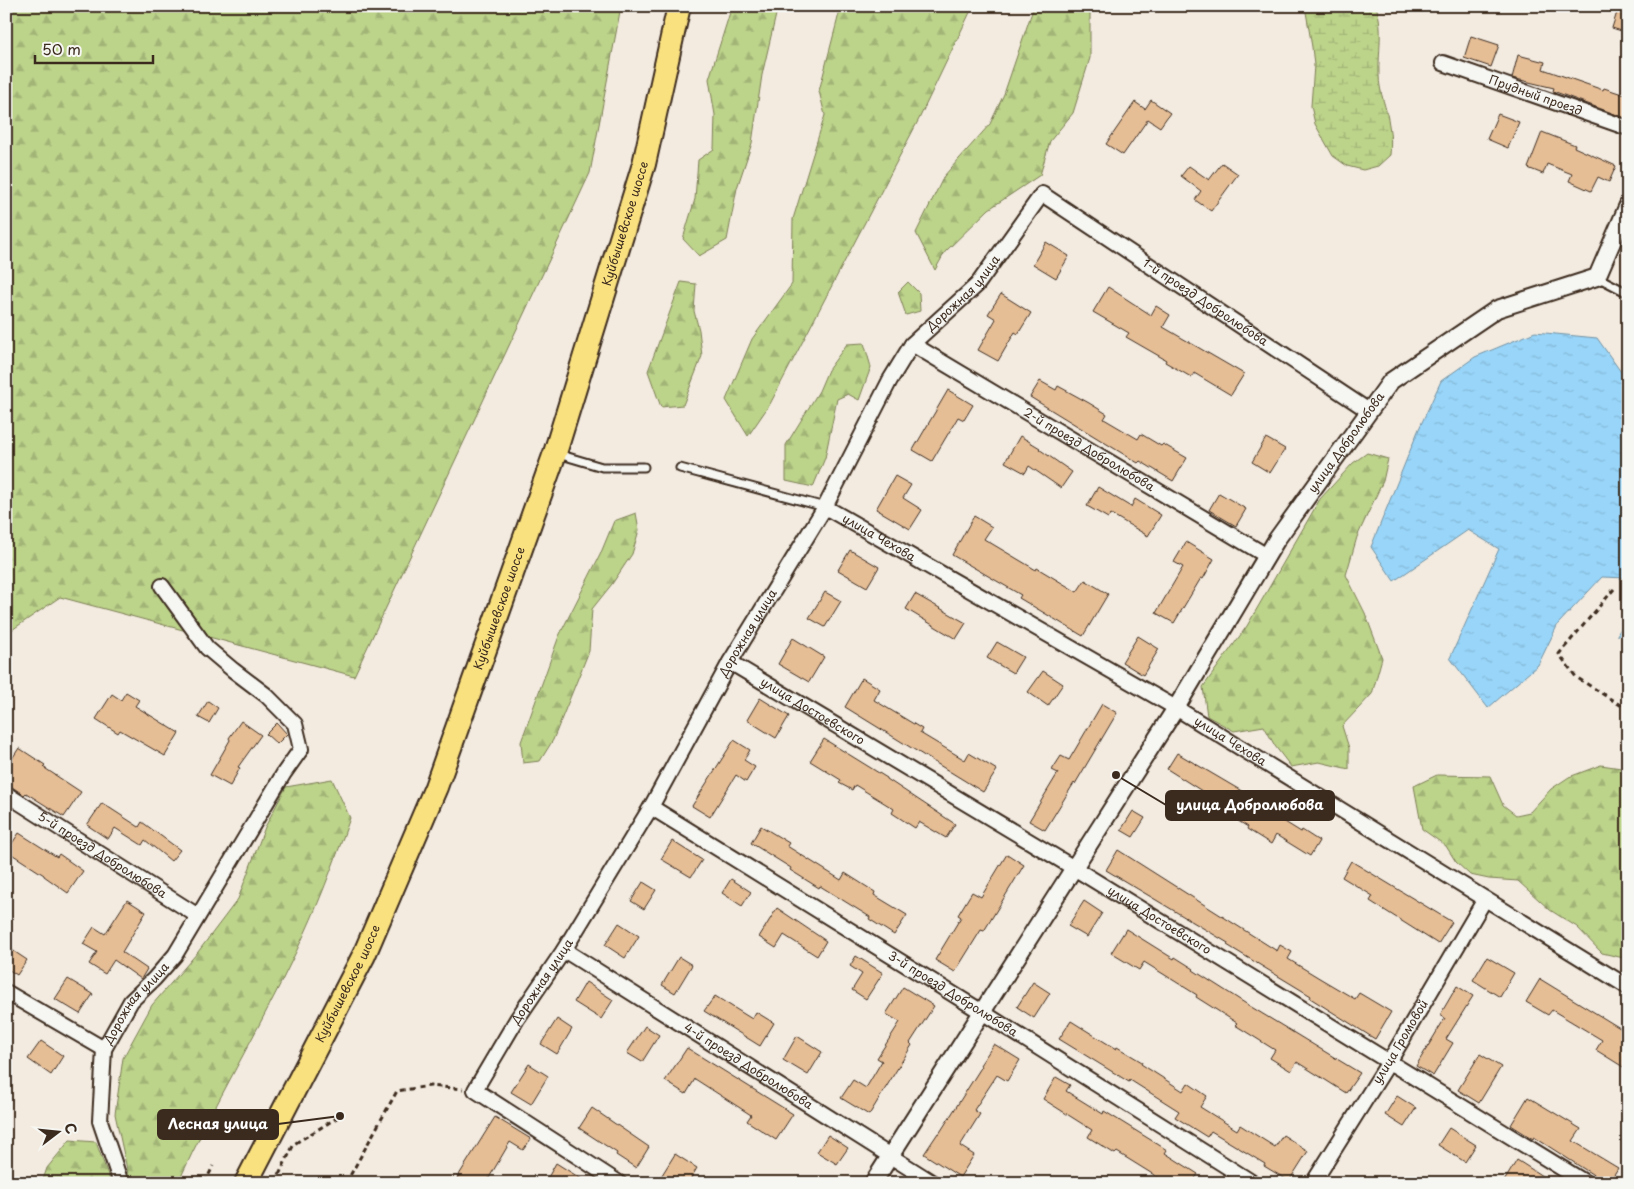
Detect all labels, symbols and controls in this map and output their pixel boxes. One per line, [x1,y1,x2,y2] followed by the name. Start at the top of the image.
[35,32,152,64] scale bar
[42,37,81,60] text: 50 m
[1487,70,1585,119] street label: Прудный проезд
[597,159,652,288] street label: Куйбышевское шоссе
[921,251,1004,335] street label: Дорожная улица
[1140,253,1272,350] street label: 1-й проезд Добролюбова
[1303,388,1388,496] street label: улица Добролюбова
[1020,403,1159,495] street label: 2-й проезд Добролюбова
[839,509,920,565] street label: улица Чехова
[468,544,529,672] street label: Куйбышевское шоссе
[713,585,781,681] street label: Дорожная улица
[757,672,869,749] street label: улица Достоевского
[1191,711,1271,770] street label: улица Чехова
[1166,791,1334,820] callout: улица Добролюбова
[1176,794,1324,815] text: улица Добролюбова
[35,807,171,902] street label: 5-й проезд Добролюбова
[1104,881,1215,958] street label: улица Достоевского
[310,922,384,1045] street label: Куйбышевское шоссе
[505,935,577,1028] street label: Дорожная улица
[885,946,1022,1041] street label: 3-й проезд Добролюбова
[98,957,173,1048] street label: Дорожная улица
[1368,996,1432,1087] street label: улица Громовой
[681,1018,817,1113] street label: 4-й проезд Добролюбова
[32,1106,82,1156] north arrow
[158,1110,278,1139] callout: Лесная улица
[168,1113,268,1134] text: Лесная улица
[59,1120,83,1136] text: С

